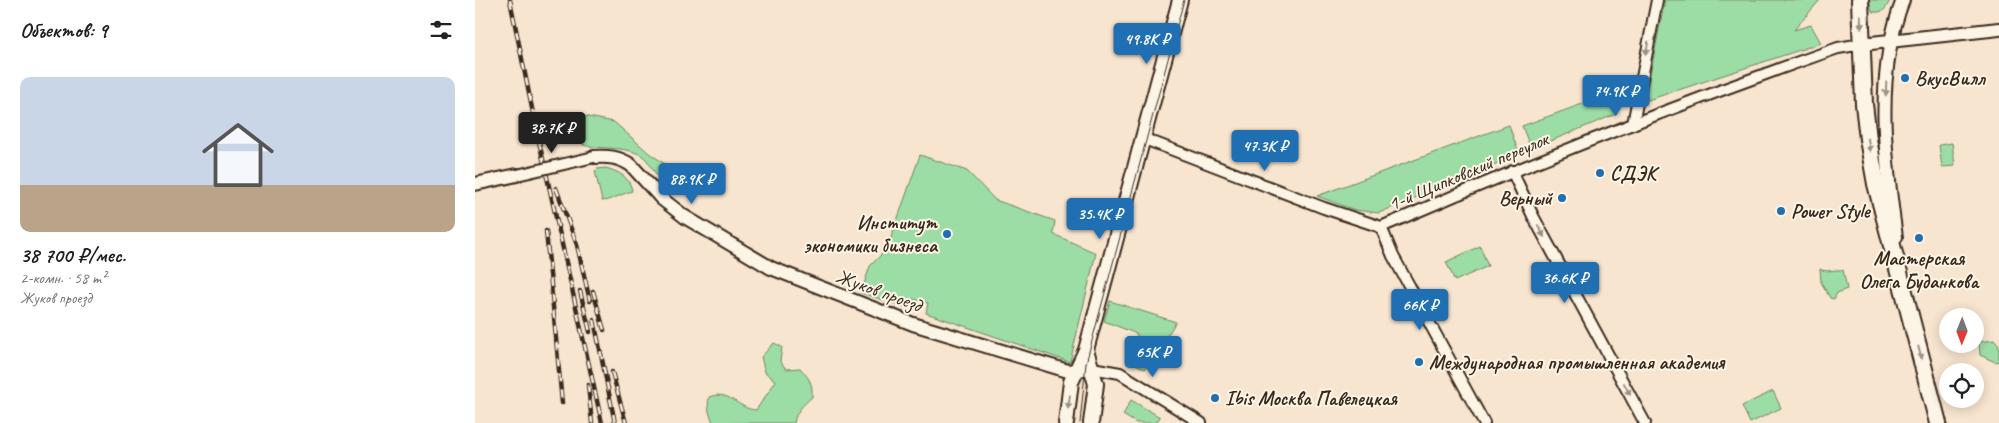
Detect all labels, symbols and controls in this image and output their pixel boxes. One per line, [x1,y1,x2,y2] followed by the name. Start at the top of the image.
[1857,14,1865,30] one-way arrow
[427,16,455,44] icon: filters
[20,17,108,43] text: Объектов: 9
[1101,22,1193,65] pin: 49.8K ₽
[1125,29,1169,49] text: 49.8K ₽
[1643,40,1651,55] one-way arrow
[1915,66,1986,91] place label: ВкусВилл
[1899,72,1911,84] marker: ВкусВилл
[1570,74,1662,117] pin: 74.9K ₽
[1594,81,1638,101] text: 74.9K ₽
[1881,82,1889,98] one-way arrow
[193,110,283,200] icon: home
[506,112,598,154] pin: 38.7K ₽
[530,118,574,138] text: 38.7K ₽
[1384,126,1553,216] street label: 1-й Щипковский переулок
[1219,130,1311,172] pin: 47.3K ₽
[1243,136,1287,156] text: 47.3K ₽
[1865,137,1873,153] one-way arrow
[1610,161,1660,186] place label: СДЭК
[646,162,738,205] pin: 88.9K ₽
[1594,167,1606,179] marker: СДЭК
[670,169,714,189] text: 88.9K ₽
[1499,186,1554,211] place label: Верный
[1556,192,1568,204] marker: Верный
[1054,198,1146,240] pin: 35.4K ₽
[1791,199,1872,224] place label: Power Style
[1078,204,1122,224] text: 35.4K ₽
[1775,205,1787,217] marker: Power Style
[804,210,939,258] place label: Институт экономики бизнеса
[1537,224,1545,238] one-way arrow
[941,228,953,240] marker: Институт экономики бизнеса
[1913,232,1925,244] marker: Мастерская Олега Буданкова
[20,242,126,268] text: 38 700 ₽/мес.
[1860,246,1981,294] place label: Мастерская Олега Буданкова
[1519,262,1611,304] pin: 36.6K ₽
[832,263,928,318] street label: Жуков проезд
[20,268,106,288] text: 2-комн. · 58 m²
[1542,268,1588,288] text: 36.6K ₽
[20,288,92,308] text: Жуков проезд
[1385,288,1455,331] pin: 66K ₽
[1402,295,1438,315] text: 66K ₽
[1939,308,1984,352] north arrow
[1939,308,1984,408] map controls
[1118,336,1188,378] pin: 65K ₽
[1136,342,1170,362] text: 65K ₽
[1916,346,1924,361] one-way arrow
[1429,350,1726,376] place label: Международная промышленная академия
[1413,356,1425,368] marker: Международная промышленная академия
[1939,363,1984,408] button: locate
[1622,383,1631,396] one-way arrow
[1225,386,1398,411] place label: Ibis Москва Павелецкая
[1209,392,1221,404] marker: Ibis Москва Павелецкая
[1064,395,1072,411] one-way arrow

